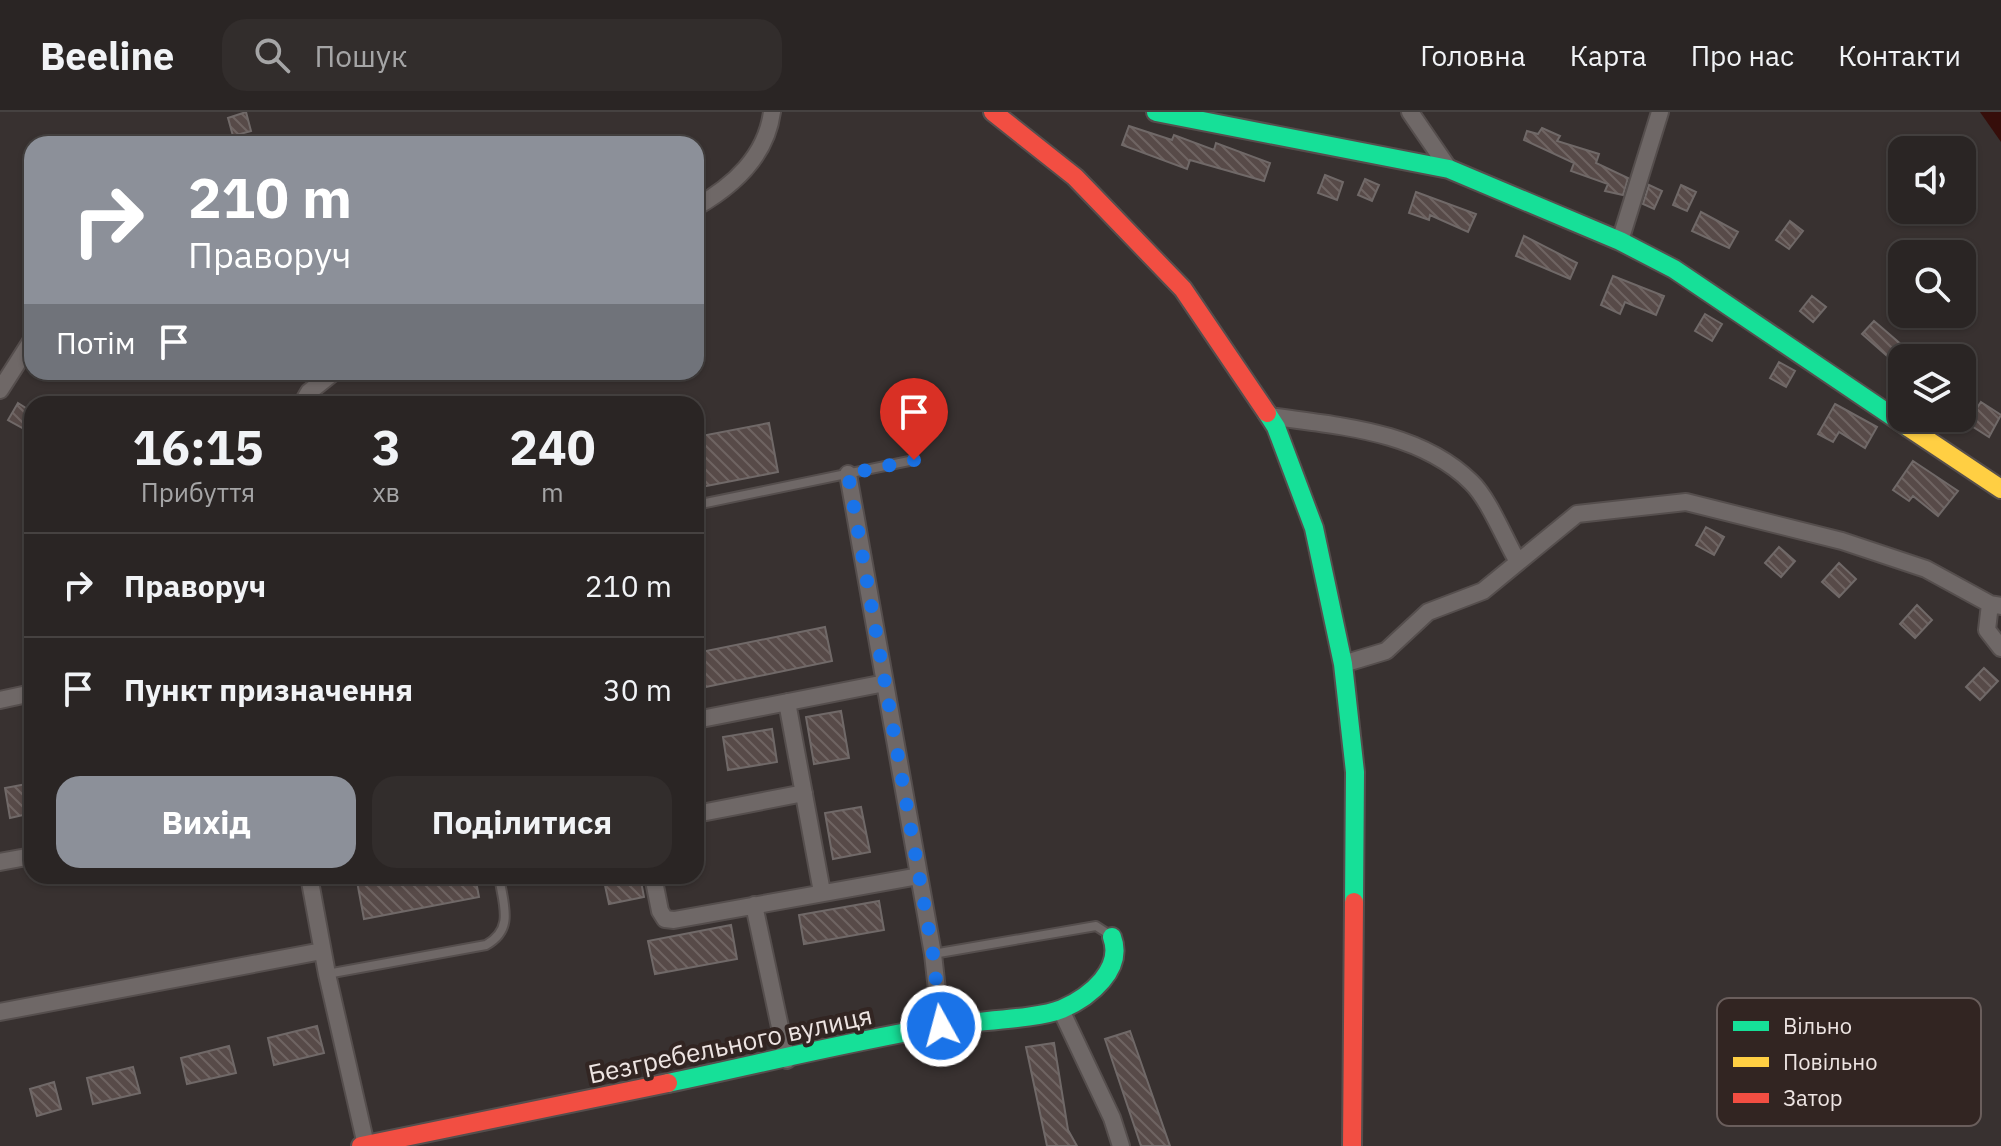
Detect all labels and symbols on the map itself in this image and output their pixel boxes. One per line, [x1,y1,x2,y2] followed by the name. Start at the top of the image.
[880,378,948,460] pin
[899,984,983,1068] position arrow
[585,997,875,1091] street label: Безгребельного вулиця
[1717,998,1981,1126] legend
[1783,1011,1852,1040] text: Вільно
[1783,1047,1877,1076] text: Повільно
[1783,1083,1843,1112] text: Затор

